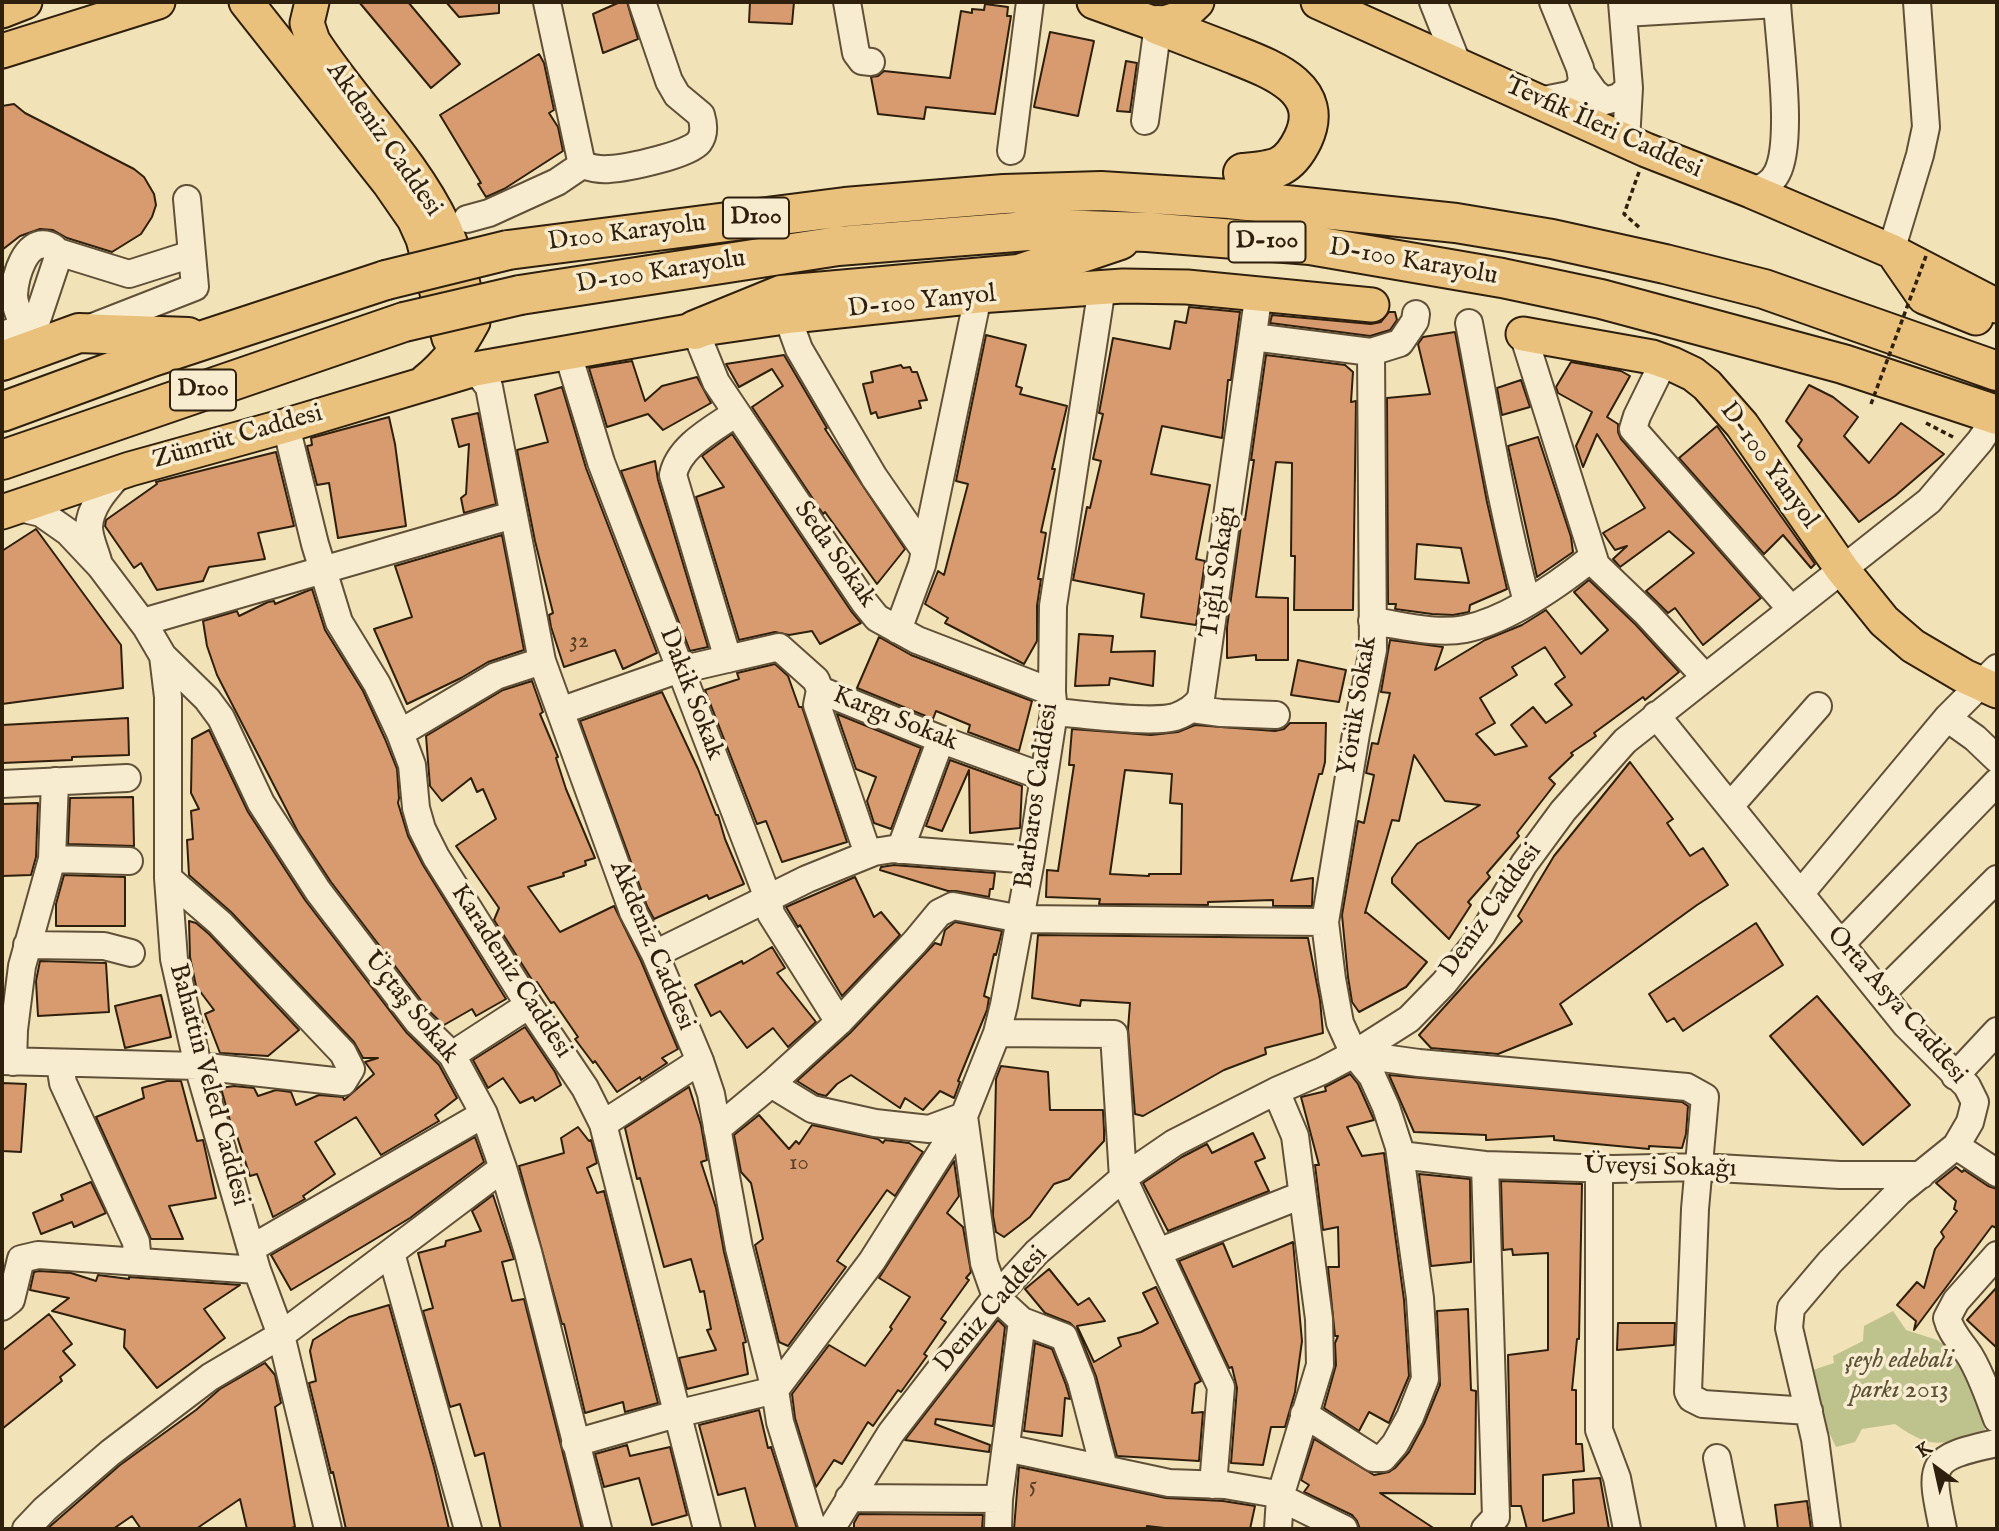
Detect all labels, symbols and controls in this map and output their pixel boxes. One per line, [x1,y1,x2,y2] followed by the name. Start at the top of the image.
[318,57,448,223] street label: Akdeniz Caddesi
[1499,71,1707,187] street label: Tevfik İleri Caddesi
[723,198,789,238] road number: D100
[546,209,708,259] street label: D100 Karayolu
[1228,222,1306,262] road number: D-100
[1326,233,1500,293] street label: D-100 Karayolu
[574,244,748,302] street label: D-100 Karayolu
[846,280,998,326] street label: D-100 Yanyol
[170,370,236,410] road number: D100
[1712,397,1824,535] street label: D-100 Yanyol
[150,399,326,477] street label: Zümrüt Caddesi
[786,496,882,614] street label: Seda Sokak
[1195,504,1245,640] street label: Tığlı Sokağı
[651,624,729,764] street label: Dakik Sokak
[569,628,589,656] house number: 32
[1333,634,1385,778] street label: Yörük Sokak
[828,681,962,759] street label: Kargı Sokak
[1010,701,1066,891] street label: Barbaros Caddesi
[1434,838,1550,984] street label: Deniz Caddesi
[601,856,701,1036] street label: Akdeniz Caddesi
[442,879,578,1065] street label: Karadeniz Caddesi
[1819,921,1973,1091] street label: Orta Asya Caddesi
[356,946,464,1070] street label: Üçtaş Sokak
[161,960,255,1210] street label: Bahattin Veled Caddesi
[789,1150,809,1178] house number: 10
[1583,1152,1737,1186] street label: Üveysi Sokağı
[929,1241,1055,1379] street label: Deniz Caddesi
[1847,1346,1953,1408] park label: şeyh edebali parkı 2013
[1901,1433,1971,1503] north arrow
[1912,1437,1937,1464] text: K
[1029,1473,1037,1501] house number: 5

